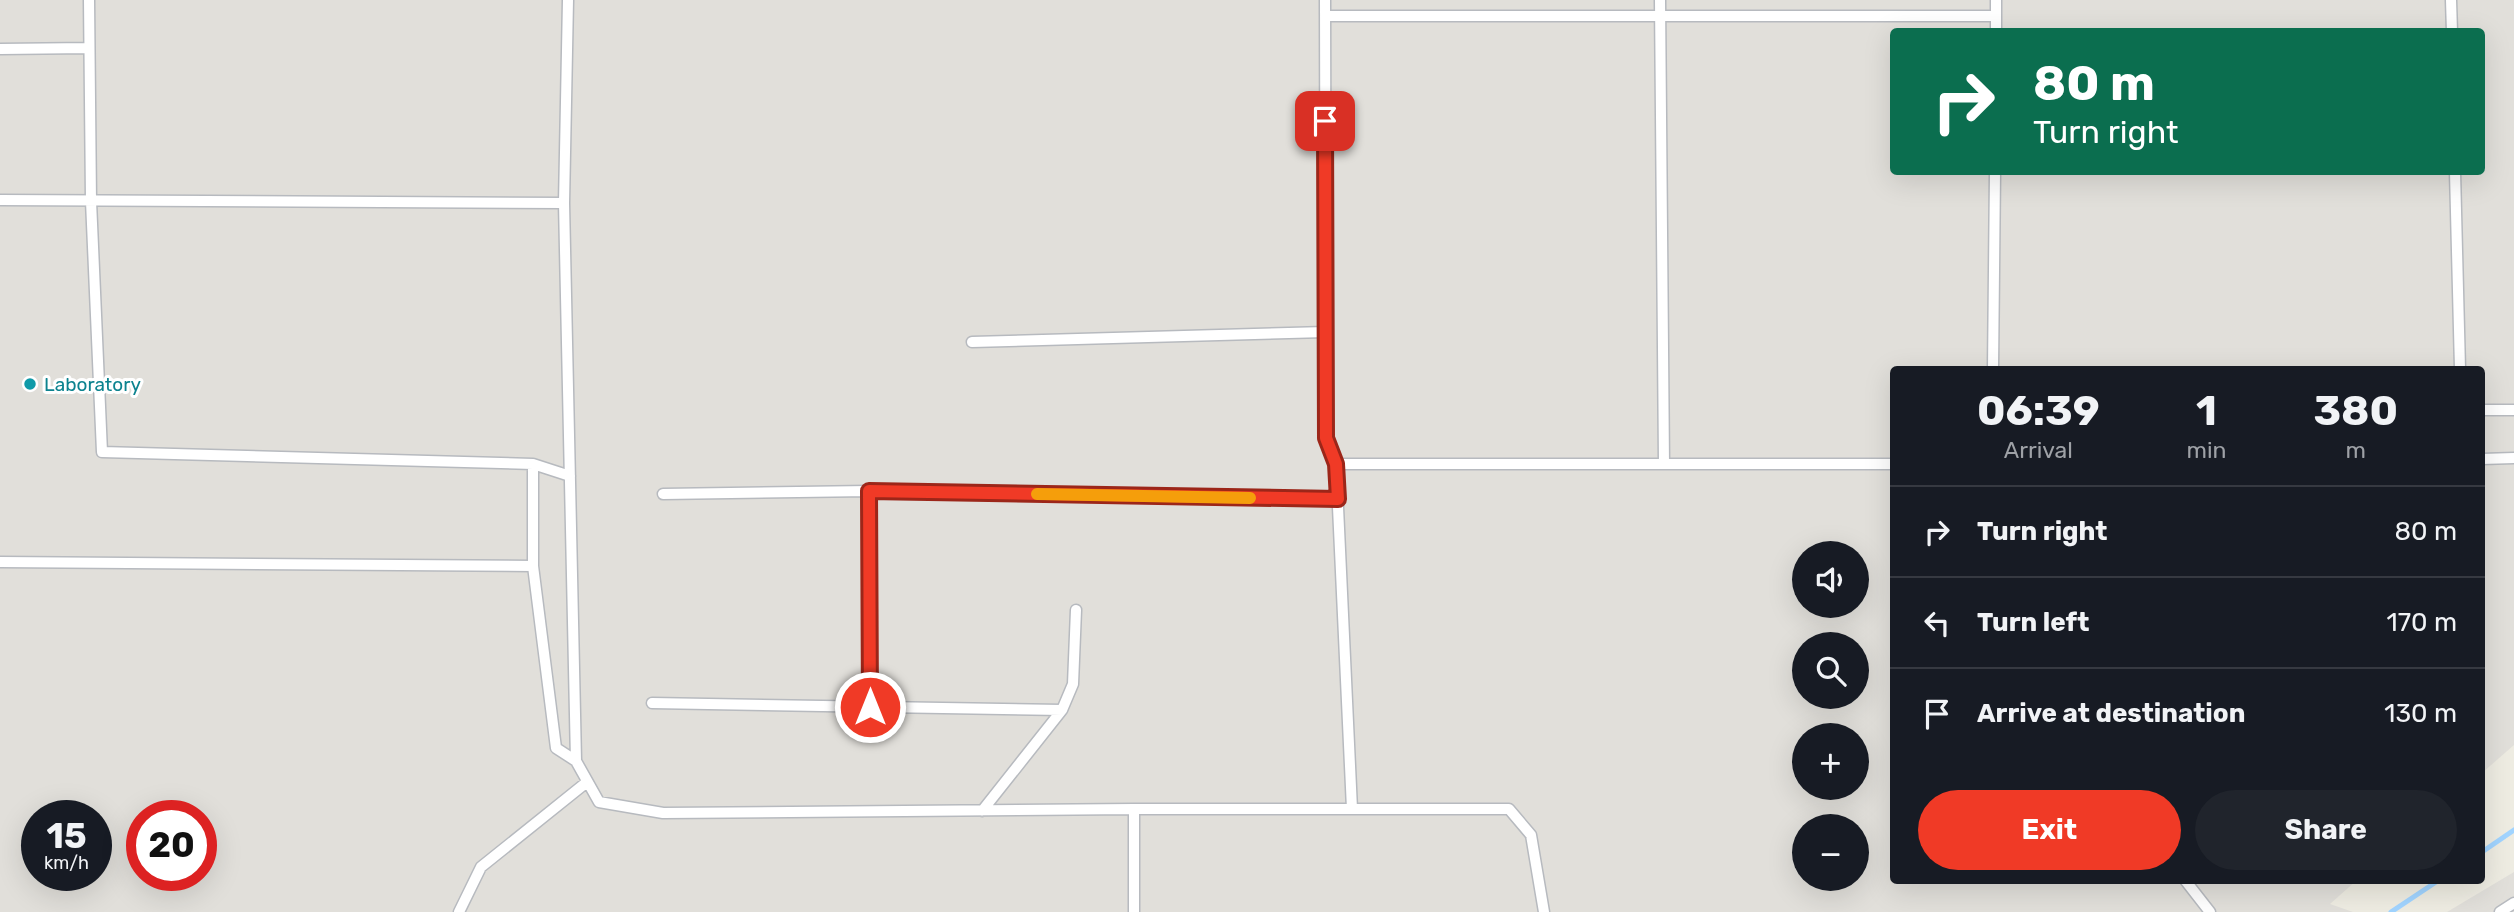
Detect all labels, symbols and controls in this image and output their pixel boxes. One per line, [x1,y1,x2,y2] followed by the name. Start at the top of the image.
[2033,54,2155,112] text: 80 m
[1918,56,2009,147] icon: right
[1295,91,1355,151] pin
[1306,102,1344,140] icon: arrive
[2033,113,2178,151] text: Turn right
[44,373,141,396] place label: Laboratory
[22,376,38,392] marker: Laboratory
[1977,386,2100,436] text: 06:39
[2196,386,2217,436] text: 1
[2313,386,2398,436] text: 380
[2004,436,2073,464] text: Arrival
[2187,436,2227,464] text: min
[2346,436,2366,464] text: m
[1918,513,1956,551] icon: right
[1977,516,2107,547] text: Turn right
[2394,516,2457,547] text: 80 m
[1792,541,1869,891] map controls
[1792,541,1869,618] button: sound
[1918,604,1956,642] icon: left
[1977,607,2089,638] text: Turn left
[2387,607,2457,638] text: 170 m
[1792,632,1869,709] button: search
[833,670,907,744] position arrow
[1918,695,1956,733] icon: arrive
[1977,698,2245,729] text: Arrive at destination
[2384,698,2457,729] text: 130 m
[1792,723,1869,800] button: +
[1918,790,2181,870] button: Exit
[2195,790,2457,870] button: Share
[126,800,217,891] speed limit sign: 20
[1792,814,1869,891] button: −
[46,815,87,857] text: 15
[44,852,89,874] text: km/h

